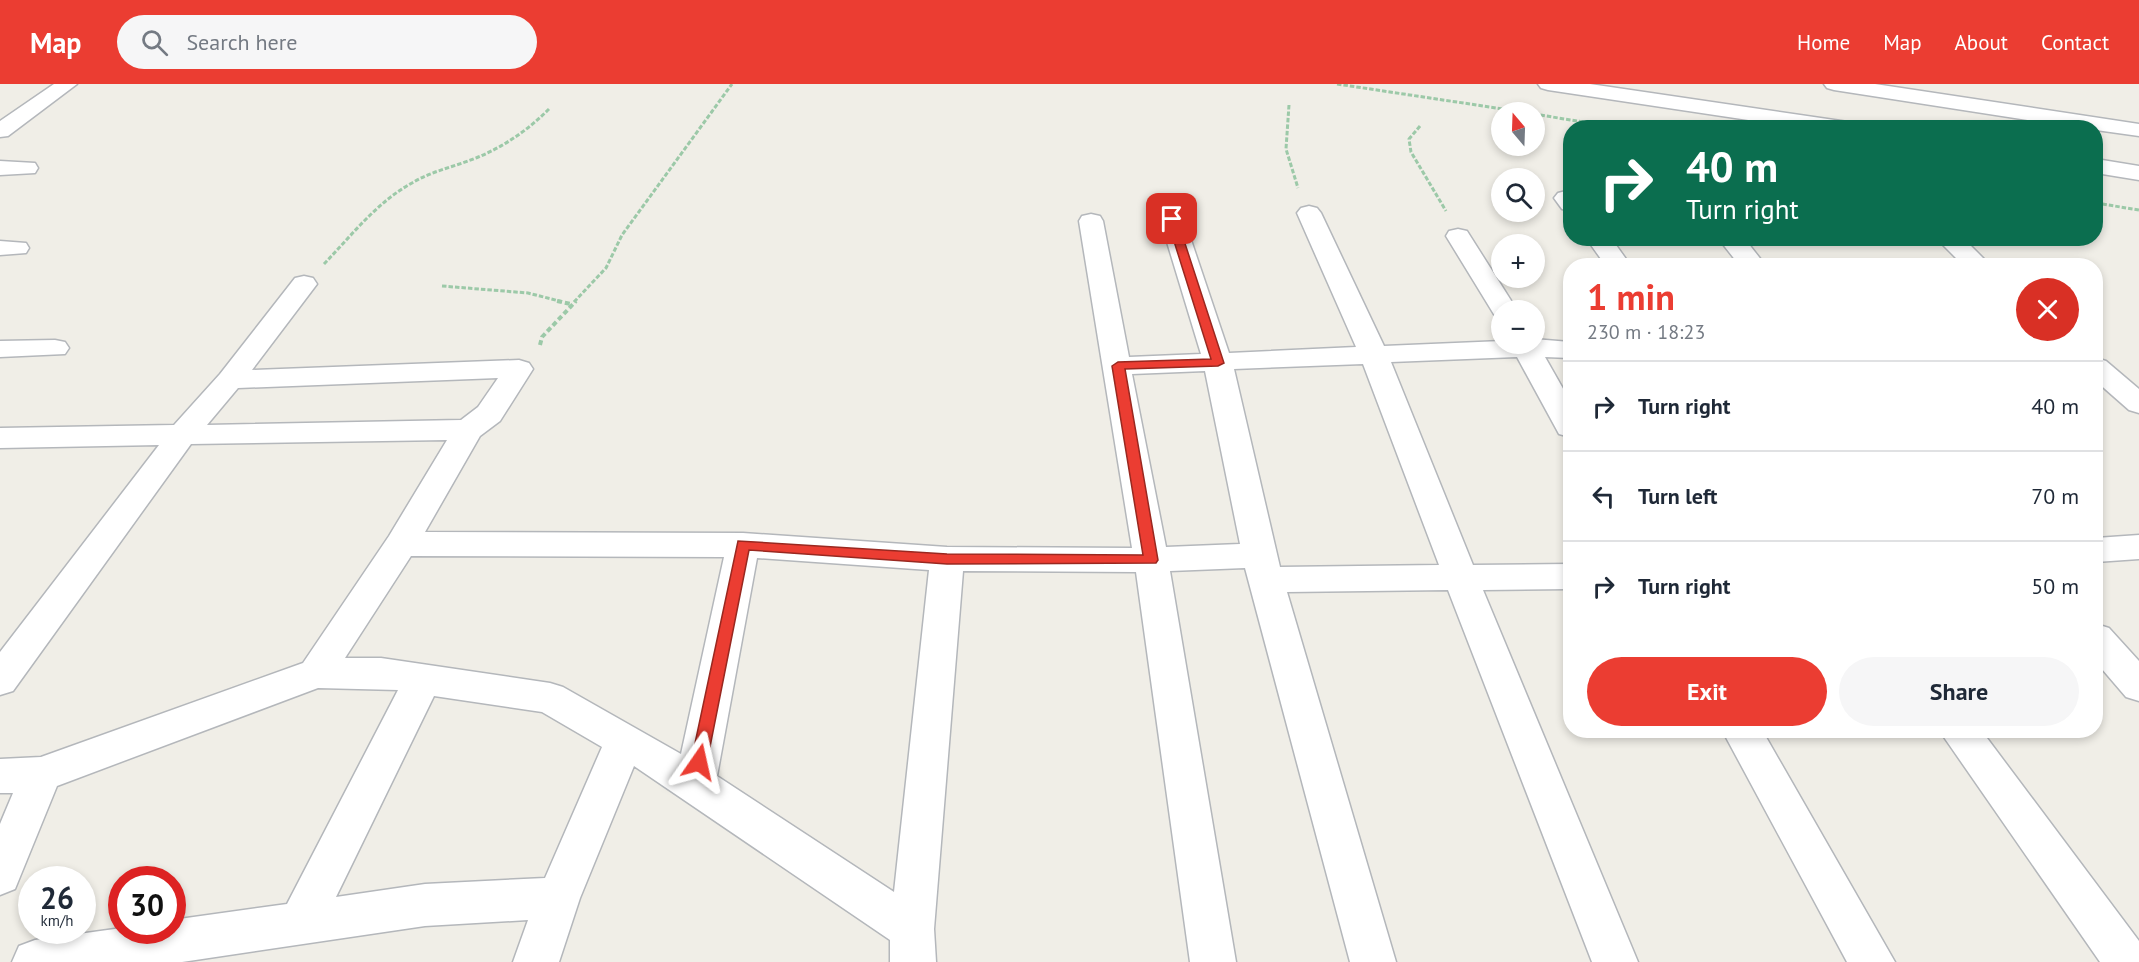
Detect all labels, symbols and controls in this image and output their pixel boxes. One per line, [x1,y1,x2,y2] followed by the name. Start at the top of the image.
[117,15,537,69] search box
[30,24,81,61] text: Map
[138,26,171,59] icon: search
[186,28,297,56] text: Search here
[1797,29,1850,56] text: Home
[1883,29,1922,56] text: Map
[1955,29,2008,56] text: About
[2041,29,2109,56] text: Contact
[1491,102,1545,156] north arrow
[1491,102,1545,354] map controls
[1686,139,1778,194] text: 40 m
[1587,144,1665,222] icon: right
[1491,168,1545,222] button: search
[1686,192,1799,226] text: Turn right
[1146,193,1197,244] pin
[1155,202,1188,235] icon: arrive
[1491,234,1545,288] button: +
[1587,273,1675,320] text: 1 min
[2016,278,2079,341] button: close
[1491,300,1545,354] button: −
[1587,319,1705,345] text: 230 m · 18:23
[1587,390,1620,423] icon: right
[1638,392,1730,420] text: Turn right
[2031,392,2079,420] text: 40 m
[1587,480,1620,513] icon: left
[1638,482,1718,510] text: Turn left
[2031,482,2079,510] text: 70 m
[1587,570,1620,603] icon: right
[1638,572,1730,600] text: Turn right
[2031,572,2079,600] text: 50 m
[1587,657,1827,726] button: Exit
[1839,657,2079,726] button: Share
[667,730,731,794] position arrow
[108,866,186,944] speed limit sign: 30
[40,878,74,917] text: 26
[41,911,73,930] text: km/h

